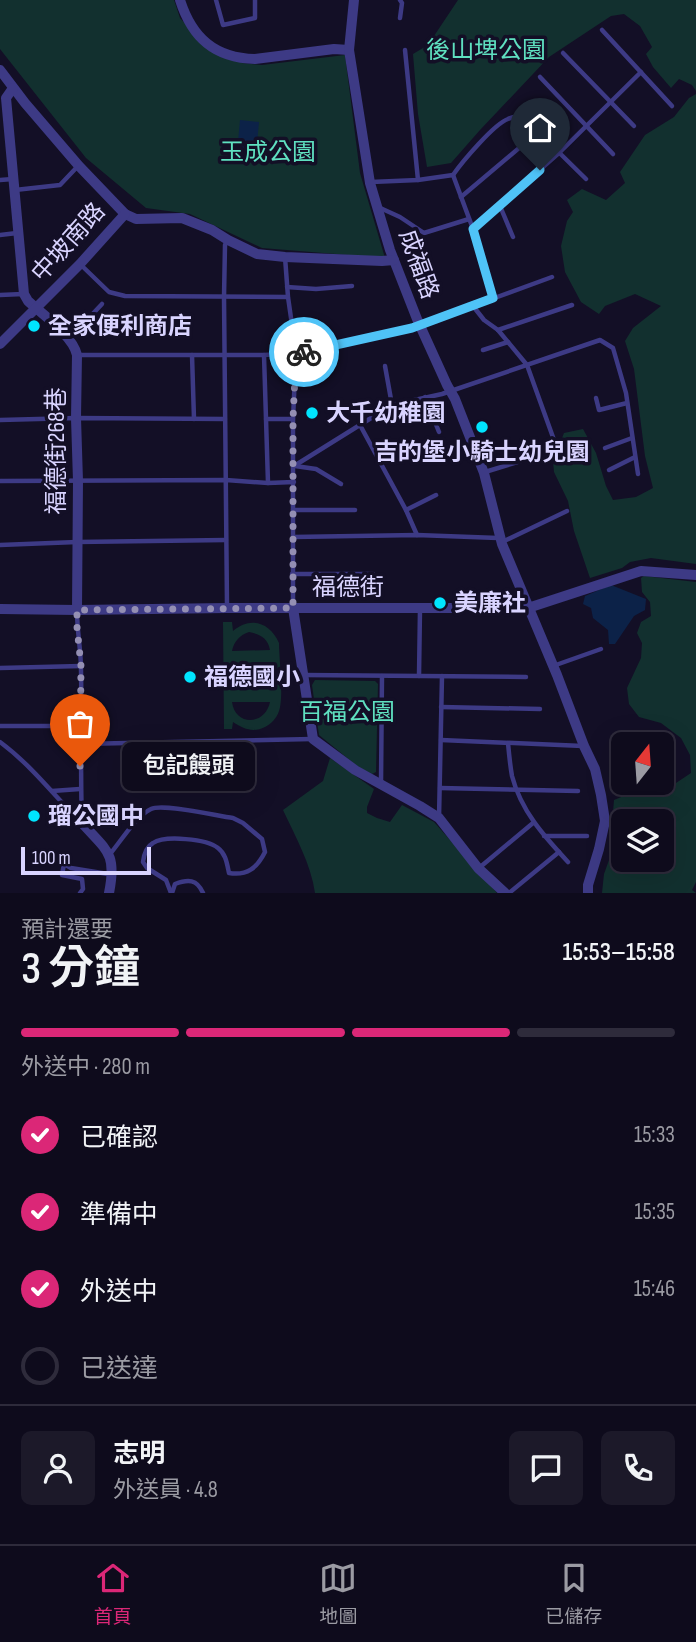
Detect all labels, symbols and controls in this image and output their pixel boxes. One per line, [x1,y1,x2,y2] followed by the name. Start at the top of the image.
[426,36,546,65] park label: 後山埤公園
[510,98,570,170] pin
[521,109,559,147] icon: home
[220,138,316,167] park label: 玉成公園
[25,197,111,288] street label: 中坡南路
[393,225,444,303] street label: 成福路
[48,312,192,341] place label: 全家便利商店
[269,317,339,387] courier
[26,318,42,334] marker: 全家便利商店
[285,333,323,371] icon: bike
[42,388,71,514] street label: 福德街268巷
[326,399,446,428] place label: 大千幼稚園
[304,405,320,421] marker: 大千幼稚園
[474,419,490,435] marker: 吉的堡小騎士幼兒園
[374,438,590,467] place label: 吉的堡小騎士幼兒園
[312,573,384,602] street label: 福德街
[454,589,526,618] place label: 美廉社
[432,595,448,611] marker: 美廉社
[204,663,300,692] place label: 福德國小
[182,669,198,685] marker: 福德國小
[50,694,110,766] pin
[299,698,395,727] park label: 百福公園
[61,705,99,743] icon: bag
[611,732,674,794] north arrow
[611,732,674,872] map controls
[122,742,255,790] callout: 包記饅頭
[143,752,235,780] text: 包記饅頭
[48,802,144,831] place label: 瑠公國中
[26,808,42,824] marker: 瑠公國中
[611,809,674,872] button: layers
[21,844,150,876] scale bar
[32,847,71,870] text: 100 m
[21,916,113,944] text: 預計還要
[563,937,675,968] text: 15:53–15:58
[21,942,140,997] text: 3 分鐘
[21,1053,150,1081] text: 外送中 · 280 m
[21,1116,59,1154] icon: check
[634,1121,675,1149] text: 15:33
[80,1123,158,1154] text: 已確認
[21,1193,59,1231] icon: check
[635,1198,675,1226] text: 15:35
[80,1200,158,1231] text: 準備中
[21,1270,59,1308] icon: check
[634,1275,675,1303] text: 15:46
[80,1277,158,1308] text: 外送中
[80,1354,158,1385] text: 已送達
[21,1431,95,1505] button: person
[509,1431,583,1505] button: chat
[601,1431,675,1505] button: phone
[113,1439,165,1470] text: 志明
[113,1476,218,1504] text: 外送員 · 4.8
[94,1559,132,1629] tab: 首頁
[319,1559,357,1629] tab: 地圖
[545,1559,602,1629] tab: 已儲存

